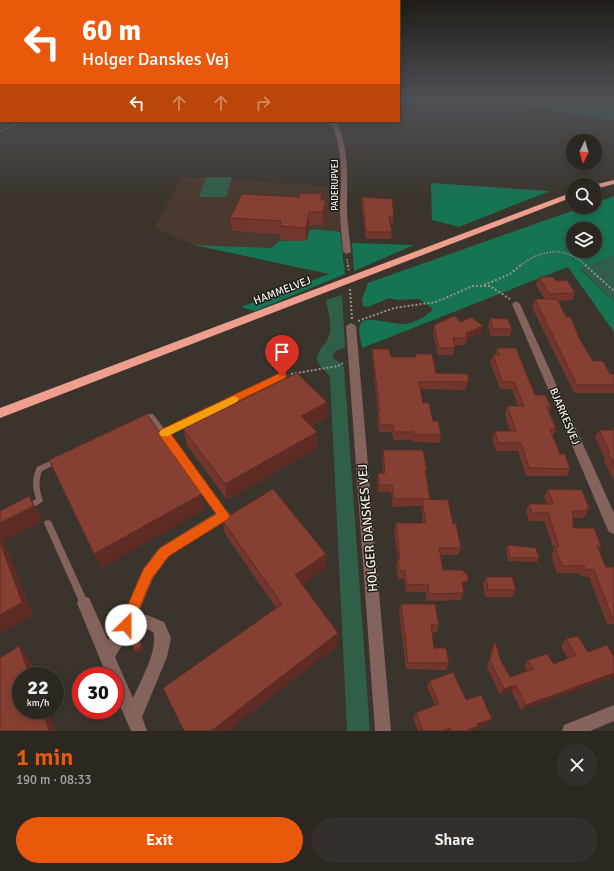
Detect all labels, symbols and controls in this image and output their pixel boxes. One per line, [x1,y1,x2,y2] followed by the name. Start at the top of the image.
[82,14,141,48] text: 60 m
[16,16,68,68] icon: left
[82,48,229,70] text: Holger Danskes Vej
[126,92,148,114] icon: left
[168,92,190,114] icon: ahead
[210,92,232,114] icon: ahead
[252,92,274,114] icon: right
[566,134,602,170] north arrow
[566,134,602,258] map controls
[330,159,341,211] street label: PADERUPVEJ
[566,178,602,214] button: search
[566,222,602,258] button: layers
[252,274,313,307] street label: HAMMELVEJ
[265,335,299,376] pin
[271,341,293,363] icon: arrive
[547,386,582,447] street label: BJARKESVEJ
[354,463,382,592] street label: HOLGER DANSKES VEJ
[105,604,147,646] position arrow
[72,667,124,719] speed limit sign: 30
[27,675,49,700] text: 22
[27,697,49,709] text: km/h
[16,742,73,772] text: 1 min
[556,744,598,786] button: close
[16,772,92,788] text: 190 m · 08:33
[16,817,303,863] button: Exit
[311,817,598,863] button: Share

